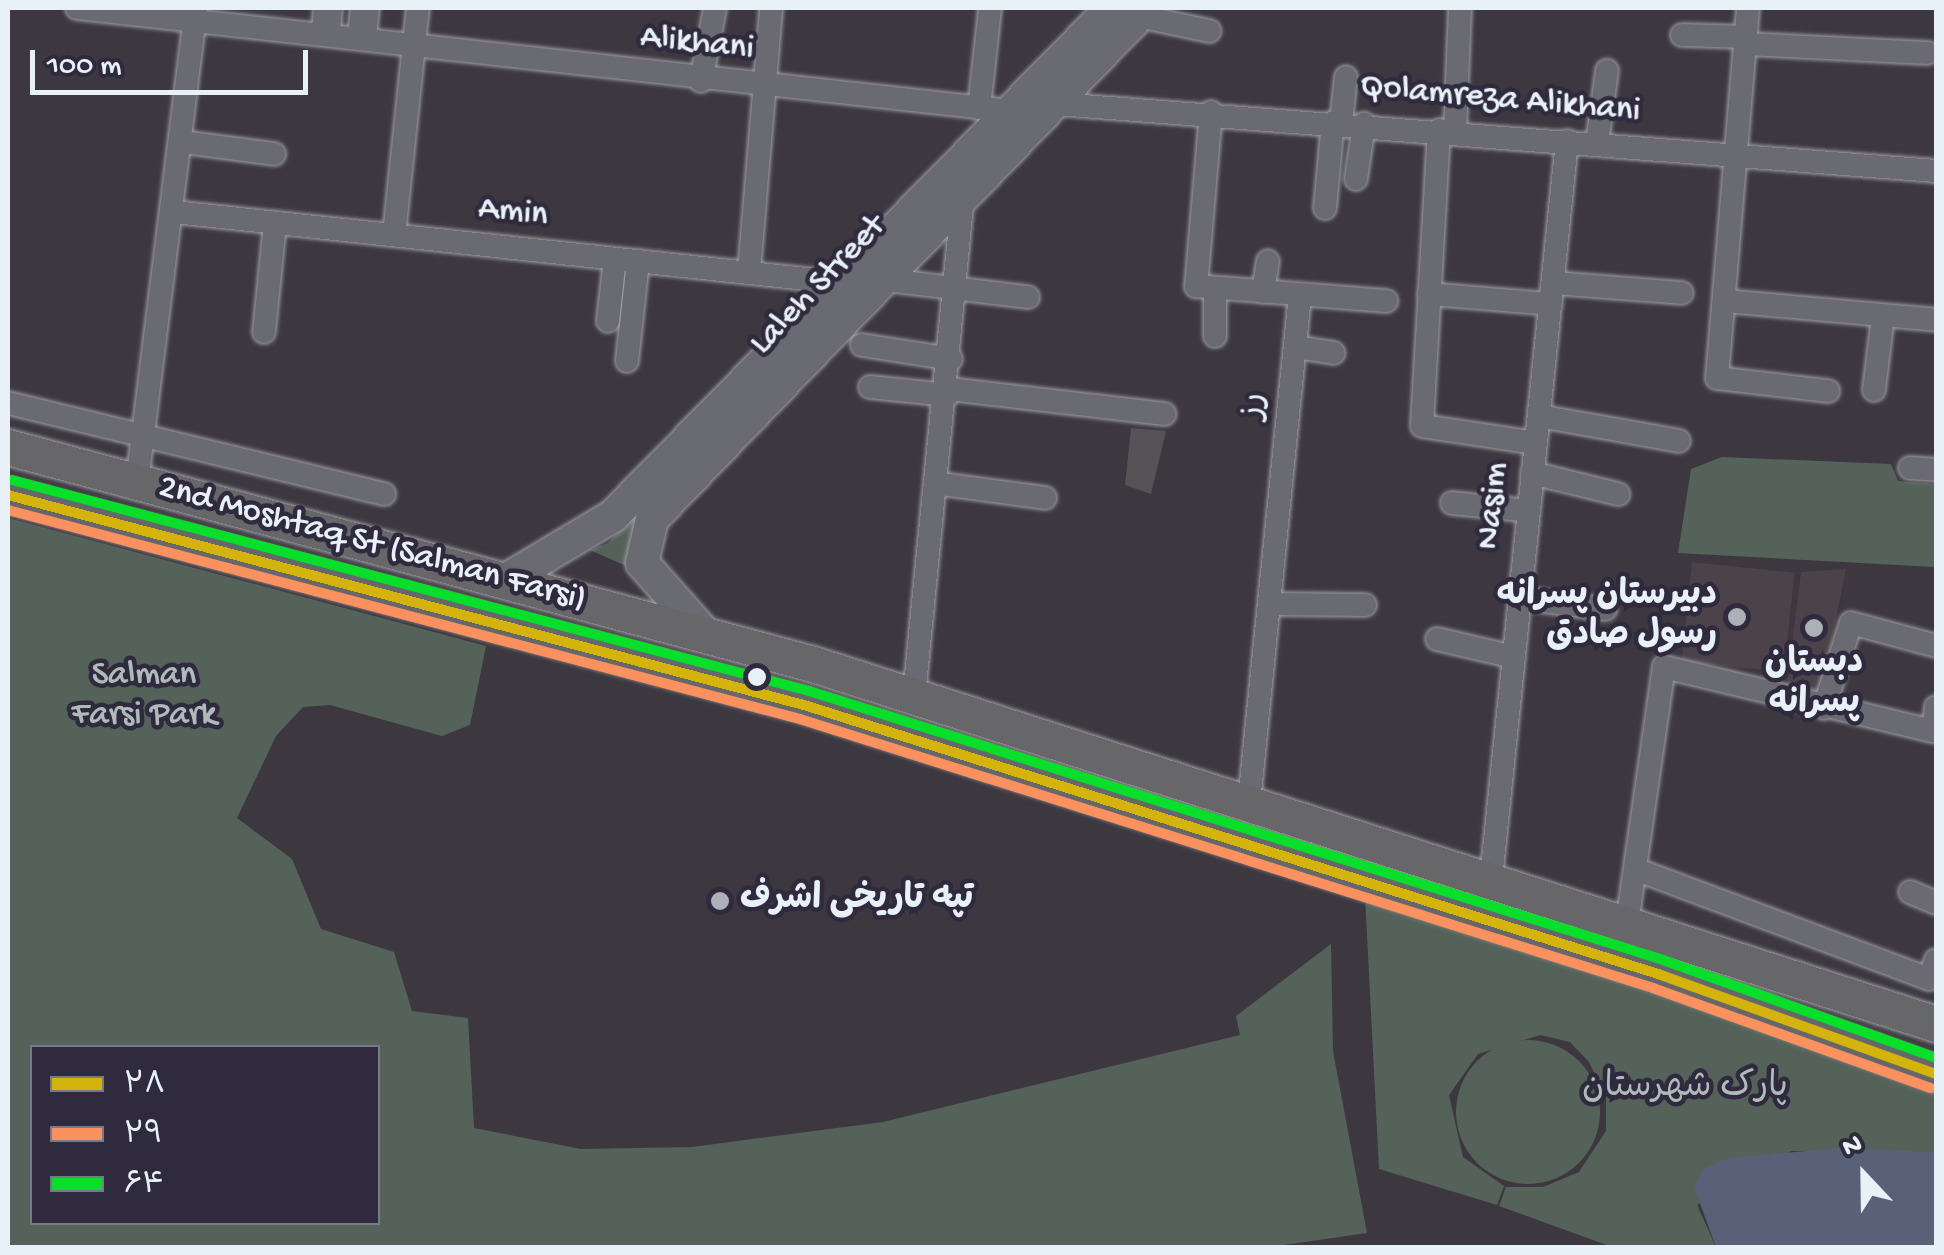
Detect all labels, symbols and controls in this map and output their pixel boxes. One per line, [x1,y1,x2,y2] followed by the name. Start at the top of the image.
[638,17,756,71] street label: Alikhani
[35,30,312,92] scale bar
[47,50,122,85] text: 100 m
[1358,67,1642,133] street label: Qolamreza Alikhani
[476,188,550,238] street label: Amin
[742,207,896,365] street label: Laleh Street
[1233,391,1277,421] street label: رز
[1469,460,1519,552] street label: Nasim
[154,468,590,622] street label: 2nd Moshtaq St (Salman Farsi)
[1496,576,1717,658] place label: دبیرستان پسرانه رسول صادق
[1726,606,1748,628] marker: دبیرستان پسرانه رسول صادق
[1803,617,1825,639] marker: دبستان پسرانه
[1765,644,1863,726] place label: دبستان پسرانه
[71,655,217,737] park label: Salman Farsi Park
[747,667,767,687] unlabelled marker
[740,880,973,922] place label: تپه تاریخی اشرف
[709,890,731,912] marker: تپه تاریخی اشرف
[30,1045,380,1225] legend
[1582,1068,1788,1110] park label: پارک شهرستان
[124,1069,165,1104] text: ۲۸
[124,1119,163,1154] text: ۲۹
[1814,1125,1914,1225] north arrow
[1838,1128,1867,1165] text: N
[124,1169,165,1204] text: ۶۴

